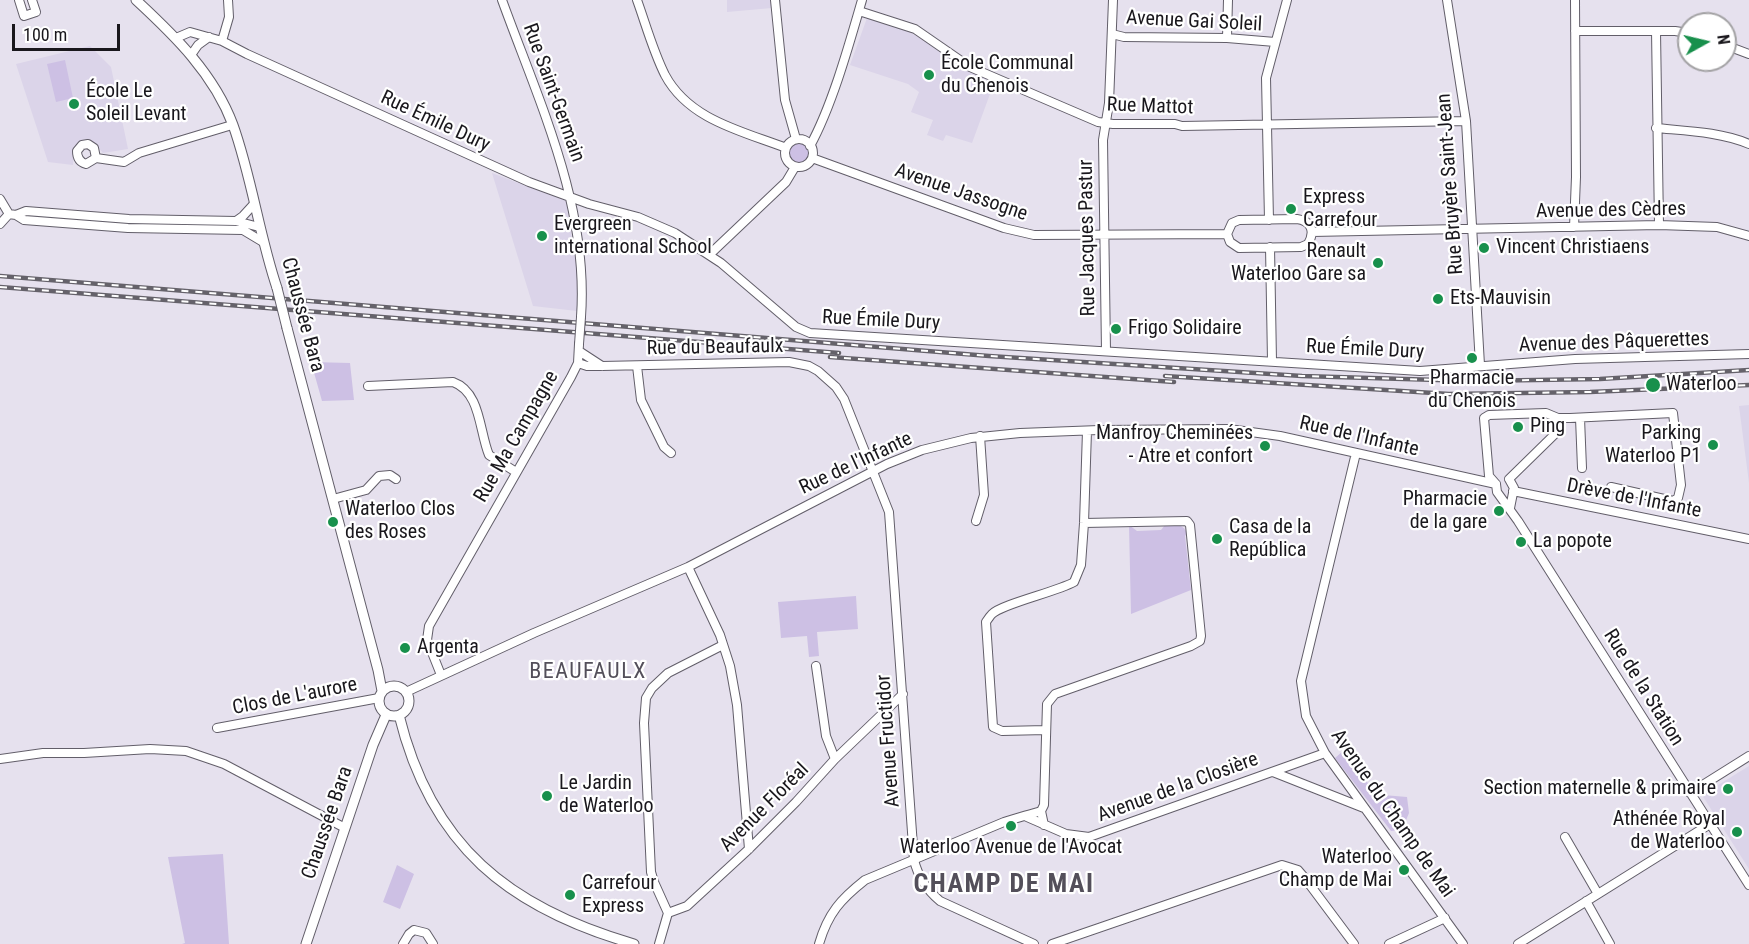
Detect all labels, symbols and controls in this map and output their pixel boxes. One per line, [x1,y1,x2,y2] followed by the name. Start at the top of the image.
[1125,6,1263,38] street label: Avenue Gai Soleil
[15,12,123,50] scale bar
[1677,12,1737,72] north arrow
[517,21,589,165] street label: Rue Saint-Germain
[23,24,67,45] text: 100 m
[1713,34,1733,46] text: N
[941,52,1074,99] place label: École Communal du Chenois
[922,68,936,82] marker: École Communal du Chenois
[86,80,186,127] place label: École Le Soleil Levant
[376,86,494,158] street label: Rue Émile Dury
[1433,92,1469,276] street label: Rue Bruyère Saint-Jean
[1106,93,1194,121] street label: Rue Mattot
[67,97,81,111] marker: École Le Soleil Levant
[892,159,1030,227] street label: Avenue Jassogne
[1075,159,1101,317] street label: Rue Jacques Pastur
[1303,186,1377,233] place label: Express Carrefour
[1536,198,1686,224] street label: Avenue des Cèdres
[1284,202,1298,216] marker: Express Carrefour
[554,213,712,260] place label: Evergreen international School
[535,229,549,243] marker: Evergreen international School
[1496,236,1649,260] place label: Vincent Christiaens
[1231,240,1366,287] place label: Renault Waterloo Gare sa
[1477,241,1491,255] marker: Vincent Christiaens
[275,255,329,375] street label: Chaussée Bara
[1371,256,1385,270] marker: Renault Waterloo Gare sa
[1450,287,1551,311] place label: Ets-Mauvisin
[1431,292,1445,306] marker: Ets-Mauvisin
[821,306,941,336] street label: Rue Émile Dury
[1128,317,1242,341] place label: Frigo Solidaire
[1109,322,1123,336] marker: Frigo Solidaire
[1518,328,1710,358] street label: Avenue des Pâquerettes
[646,335,784,361] street label: Rue du Beaufaulx
[1305,335,1425,365] street label: Rue Émile Dury
[1465,351,1479,365] marker: Pharmacie du Chenois
[470,367,564,507] street label: Rue Ma Campagne
[1428,367,1516,414] place label: Pharmacie du Chenois
[1666,373,1737,397] place label: Waterloo
[1644,376,1662,394] marker: Waterloo
[1297,412,1421,462] street label: Rue de l'Infante
[1530,415,1565,439] place label: Ping
[1511,420,1525,434] marker: Ping
[1096,422,1253,469] place label: Manfroy Cheminées - Atre et confort
[1605,422,1701,469] place label: Parking Waterloo P1
[796,427,916,501] street label: Rue de l'Infante
[1706,438,1720,452] marker: Parking Waterloo P1
[1258,439,1272,453] marker: Manfroy Cheminées - Atre et confort
[1565,474,1703,524] street label: Drève de l'Infante
[1403,488,1487,535] place label: Pharmacie de la gare
[345,498,455,545] place label: Waterloo Clos des Roses
[1492,504,1506,518] marker: Pharmacie de la gare
[326,515,340,529] marker: Waterloo Clos des Roses
[1229,516,1311,563] place label: Casa de la República
[1533,530,1612,554] place label: La popote
[1210,532,1224,546] marker: Casa de la República
[1514,535,1528,549] marker: La popote
[1598,625,1688,751] street label: Rue de la Station
[417,636,479,660] place label: Argenta
[398,641,412,655] marker: Argenta
[529,659,647,685] district label: BEAUFAULX
[231,673,359,721] street label: Clos de L'aurore
[872,674,906,808] street label: Avenue Fructidor
[1325,725,1459,903] street label: Avenue du Champ de Mai
[1094,748,1262,828] street label: Avenue de la Closière
[716,759,814,857] street label: Avenue Floréal
[298,763,358,883] street label: Chaussée Bara
[559,772,653,819] place label: Le Jardin de Waterloo
[1483,777,1716,801] place label: Section maternelle & primaire
[1721,782,1735,796] marker: Section maternelle & primaire
[540,789,554,803] marker: Le Jardin de Waterloo
[1613,808,1725,855] place label: Athénée Royal de Waterloo
[1004,819,1018,833] marker: Waterloo Avenue de l'Avocat
[1730,825,1744,839] marker: Athénée Royal de Waterloo
[900,836,1122,860] place label: Waterloo Avenue de l'Avocat
[1279,846,1392,893] place label: Waterloo Champ de Mai
[1397,863,1411,877] marker: Waterloo Champ de Mai
[914,869,1094,901] district label: CHAMP DE MAI
[582,872,656,919] place label: Carrefour Express
[563,888,577,902] marker: Carrefour Express

